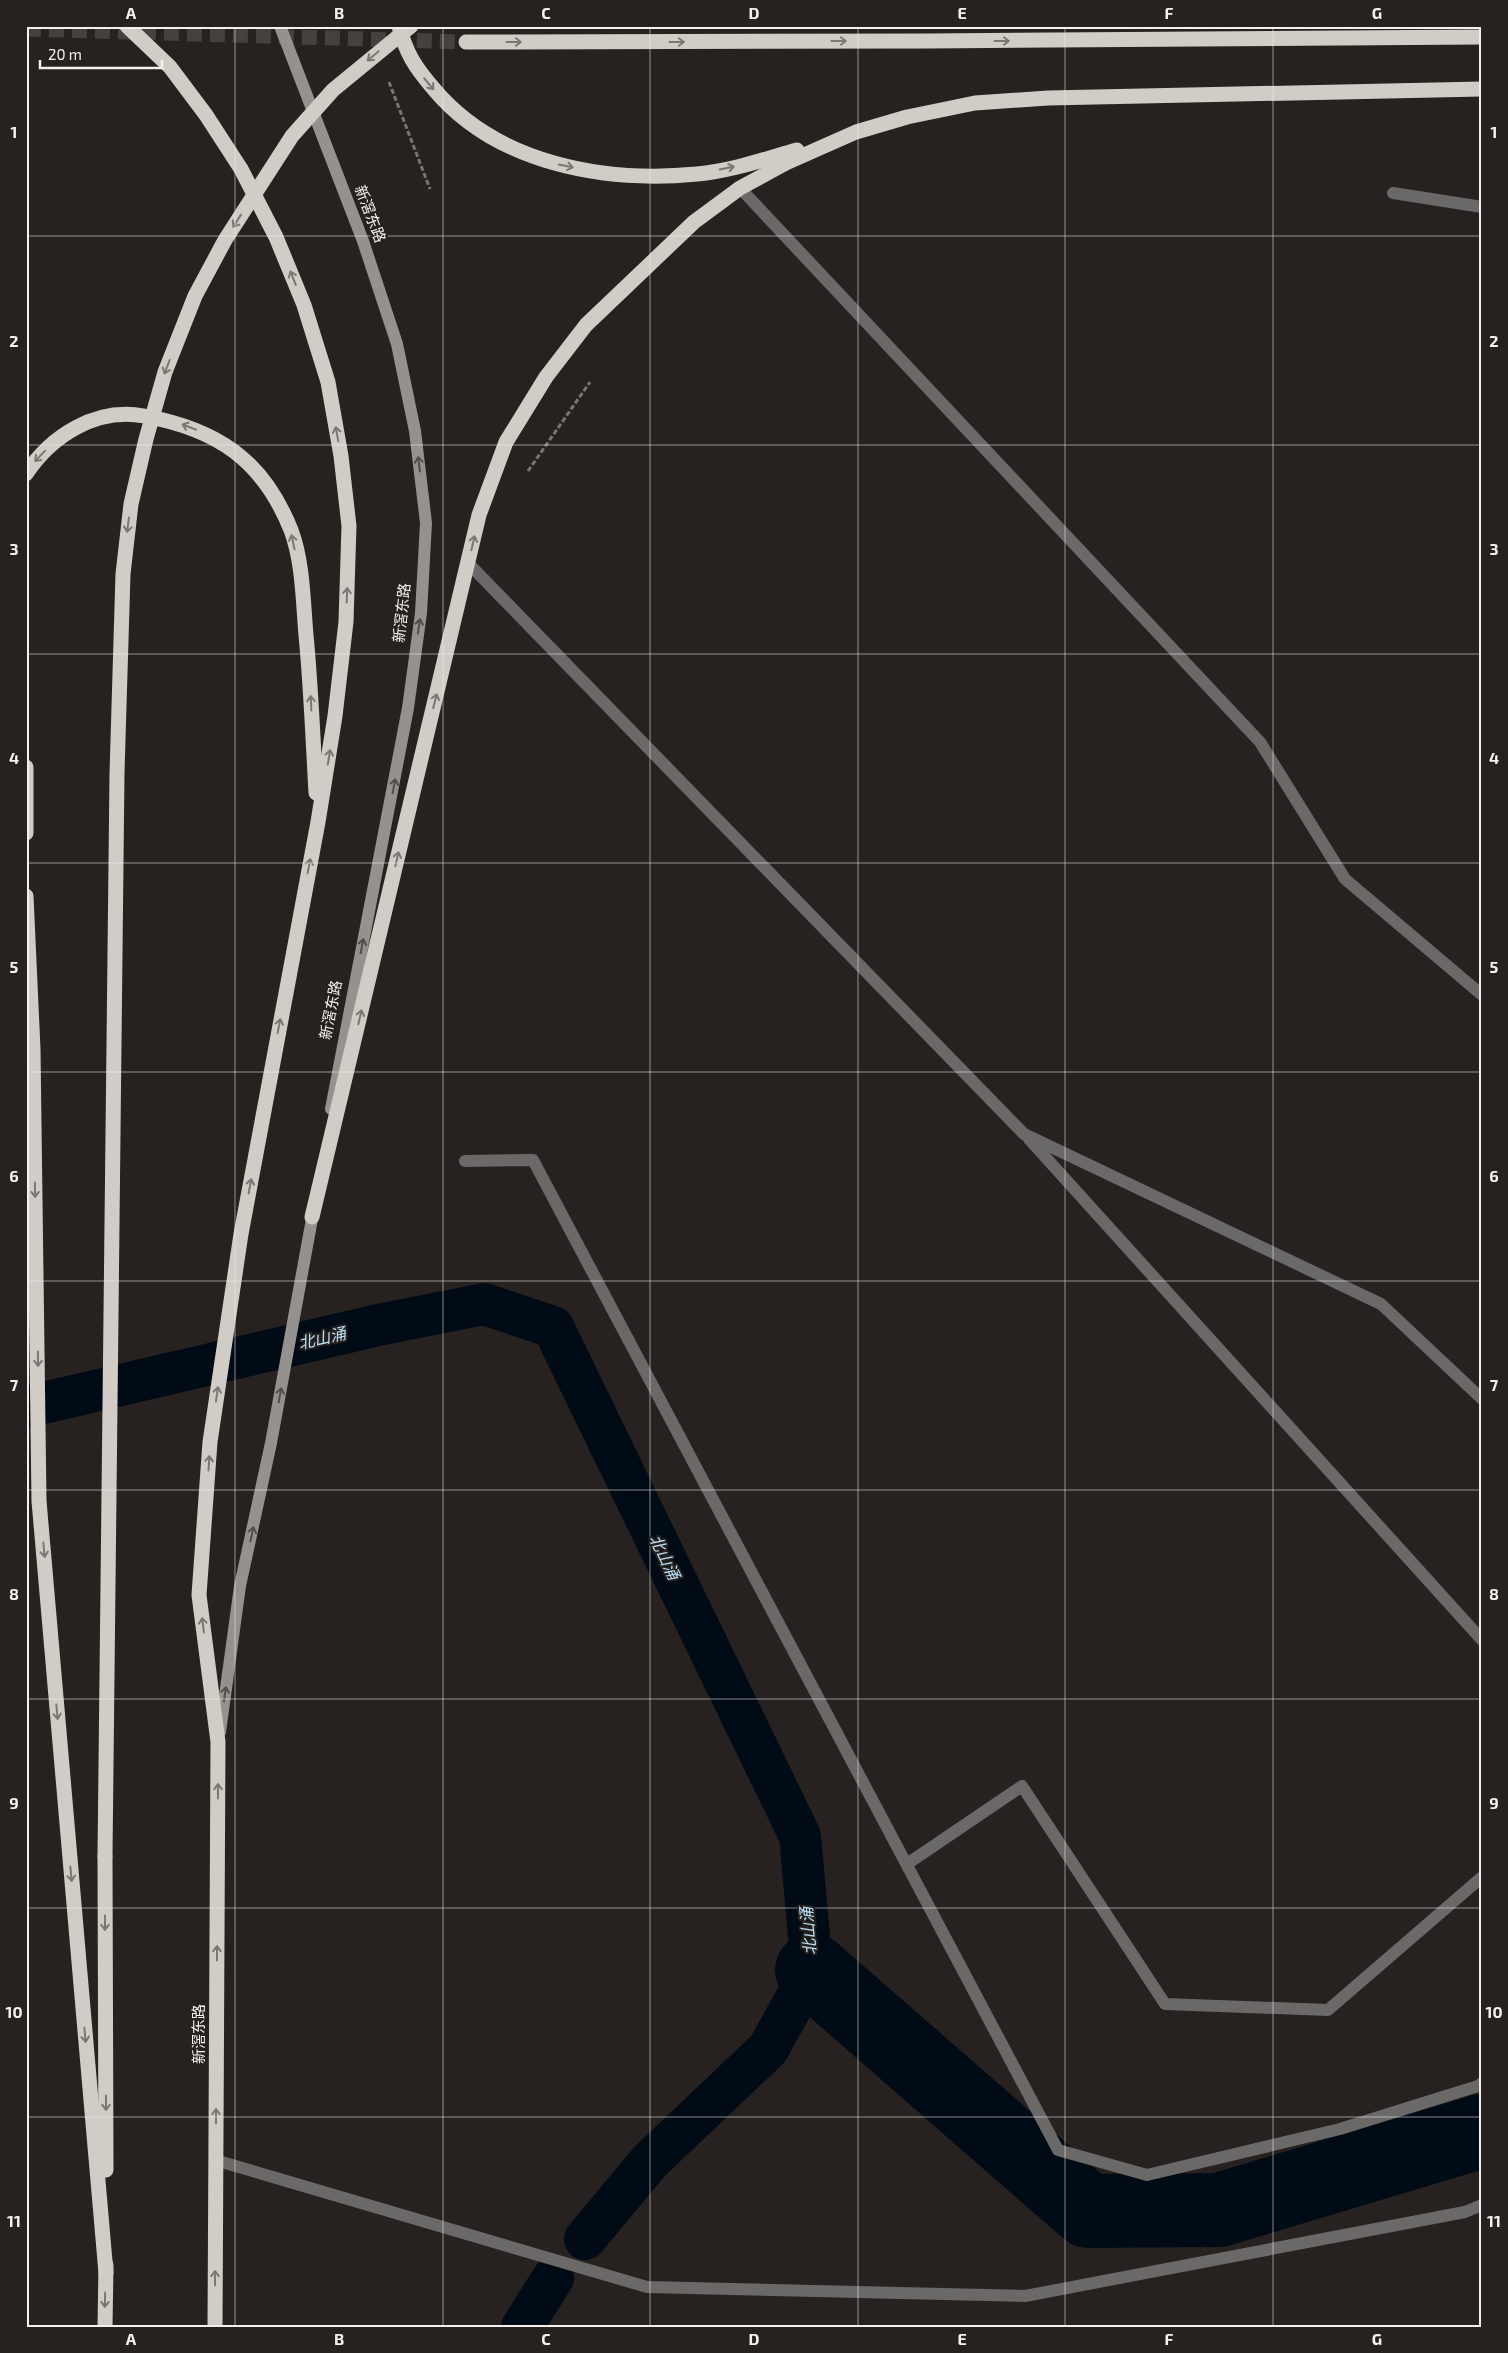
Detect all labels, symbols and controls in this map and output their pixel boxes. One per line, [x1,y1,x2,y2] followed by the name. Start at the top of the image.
[126,3,137,22] text: A
[334,3,344,22] text: B
[541,3,551,22] text: C
[749,3,760,22] text: D
[957,3,967,22] text: E
[1165,3,1174,22] text: F
[1372,3,1382,22] text: G
[831,36,847,46] one-way arrow
[994,36,1010,46] one-way arrow
[506,37,522,47] one-way arrow
[668,37,685,47] one-way arrow
[40,38,162,70] scale bar
[48,45,82,63] text: 20 m
[367,51,380,62] one-way arrow
[424,77,435,90] one-way arrow
[11,122,17,141] text: 1
[1491,122,1497,141] text: 1
[557,162,573,171] one-way arrow
[719,163,735,172] one-way arrow
[352,182,390,245] street label: 新滘东路
[231,213,241,227] one-way arrow
[288,270,297,286] one-way arrow
[9,331,19,350] text: 2
[1489,331,1499,350] text: 2
[162,359,171,374] one-way arrow
[182,422,197,431] one-way arrow
[331,426,341,442] one-way arrow
[34,450,46,462] one-way arrow
[414,456,424,472] one-way arrow
[123,516,133,532] one-way arrow
[288,535,298,551] one-way arrow
[469,535,478,551] one-way arrow
[9,539,19,558] text: 3
[1489,539,1499,558] text: 3
[389,582,413,644] street label: 新滘东路
[342,587,351,603] one-way arrow
[414,618,424,634] one-way arrow
[431,693,440,709] one-way arrow
[307,696,316,712] one-way arrow
[9,748,19,767] text: 4
[1489,748,1499,767] text: 4
[324,749,334,765] one-way arrow
[389,779,399,795] one-way arrow
[393,851,402,867] one-way arrow
[305,859,315,875] one-way arrow
[358,938,367,954] one-way arrow
[10,957,19,976] text: 5
[1490,957,1499,976] text: 5
[315,979,345,1041] street label: 新滘东路
[356,1009,365,1025] one-way arrow
[274,1018,284,1034] one-way arrow
[9,1166,19,1185] text: 6
[1489,1166,1499,1185] text: 6
[245,1178,255,1194] one-way arrow
[30,1182,40,1198] one-way arrow
[296,1322,349,1352] water label: 北山涌
[33,1351,43,1367] one-way arrow
[10,1375,19,1394] text: 7
[1490,1375,1499,1394] text: 7
[213,1386,223,1402] one-way arrow
[276,1388,285,1404] one-way arrow
[204,1455,213,1471] one-way arrow
[248,1526,257,1542] one-way arrow
[646,1531,685,1584] water label: 北山涌
[39,1541,48,1557] one-way arrow
[9,1584,19,1603] text: 8
[1489,1584,1499,1603] text: 8
[198,1617,208,1633] one-way arrow
[220,1686,230,1702] one-way arrow
[53,1703,62,1719] one-way arrow
[213,1783,223,1799] one-way arrow
[9,1793,19,1812] text: 9
[1489,1793,1499,1812] text: 9
[67,1865,76,1881] one-way arrow
[796,1904,819,1956] water label: 北山涌
[100,1914,110,1930] one-way arrow
[212,1945,222,1962] one-way arrow
[5,2002,23,2021] text: 10
[1485,2002,1503,2021] text: 10
[189,2004,207,2064] street label: 新滘东路
[81,2027,90,2043] one-way arrow
[101,2094,111,2110] one-way arrow
[211,2108,221,2124] one-way arrow
[7,2211,21,2230] text: 11
[1487,2211,1501,2230] text: 11
[210,2270,220,2286] one-way arrow
[100,2292,110,2308] one-way arrow
[126,2329,137,2348] text: A
[334,2329,344,2348] text: B
[541,2329,551,2348] text: C
[749,2329,760,2348] text: D
[957,2329,967,2348] text: E
[1165,2329,1174,2348] text: F
[1372,2329,1382,2348] text: G

